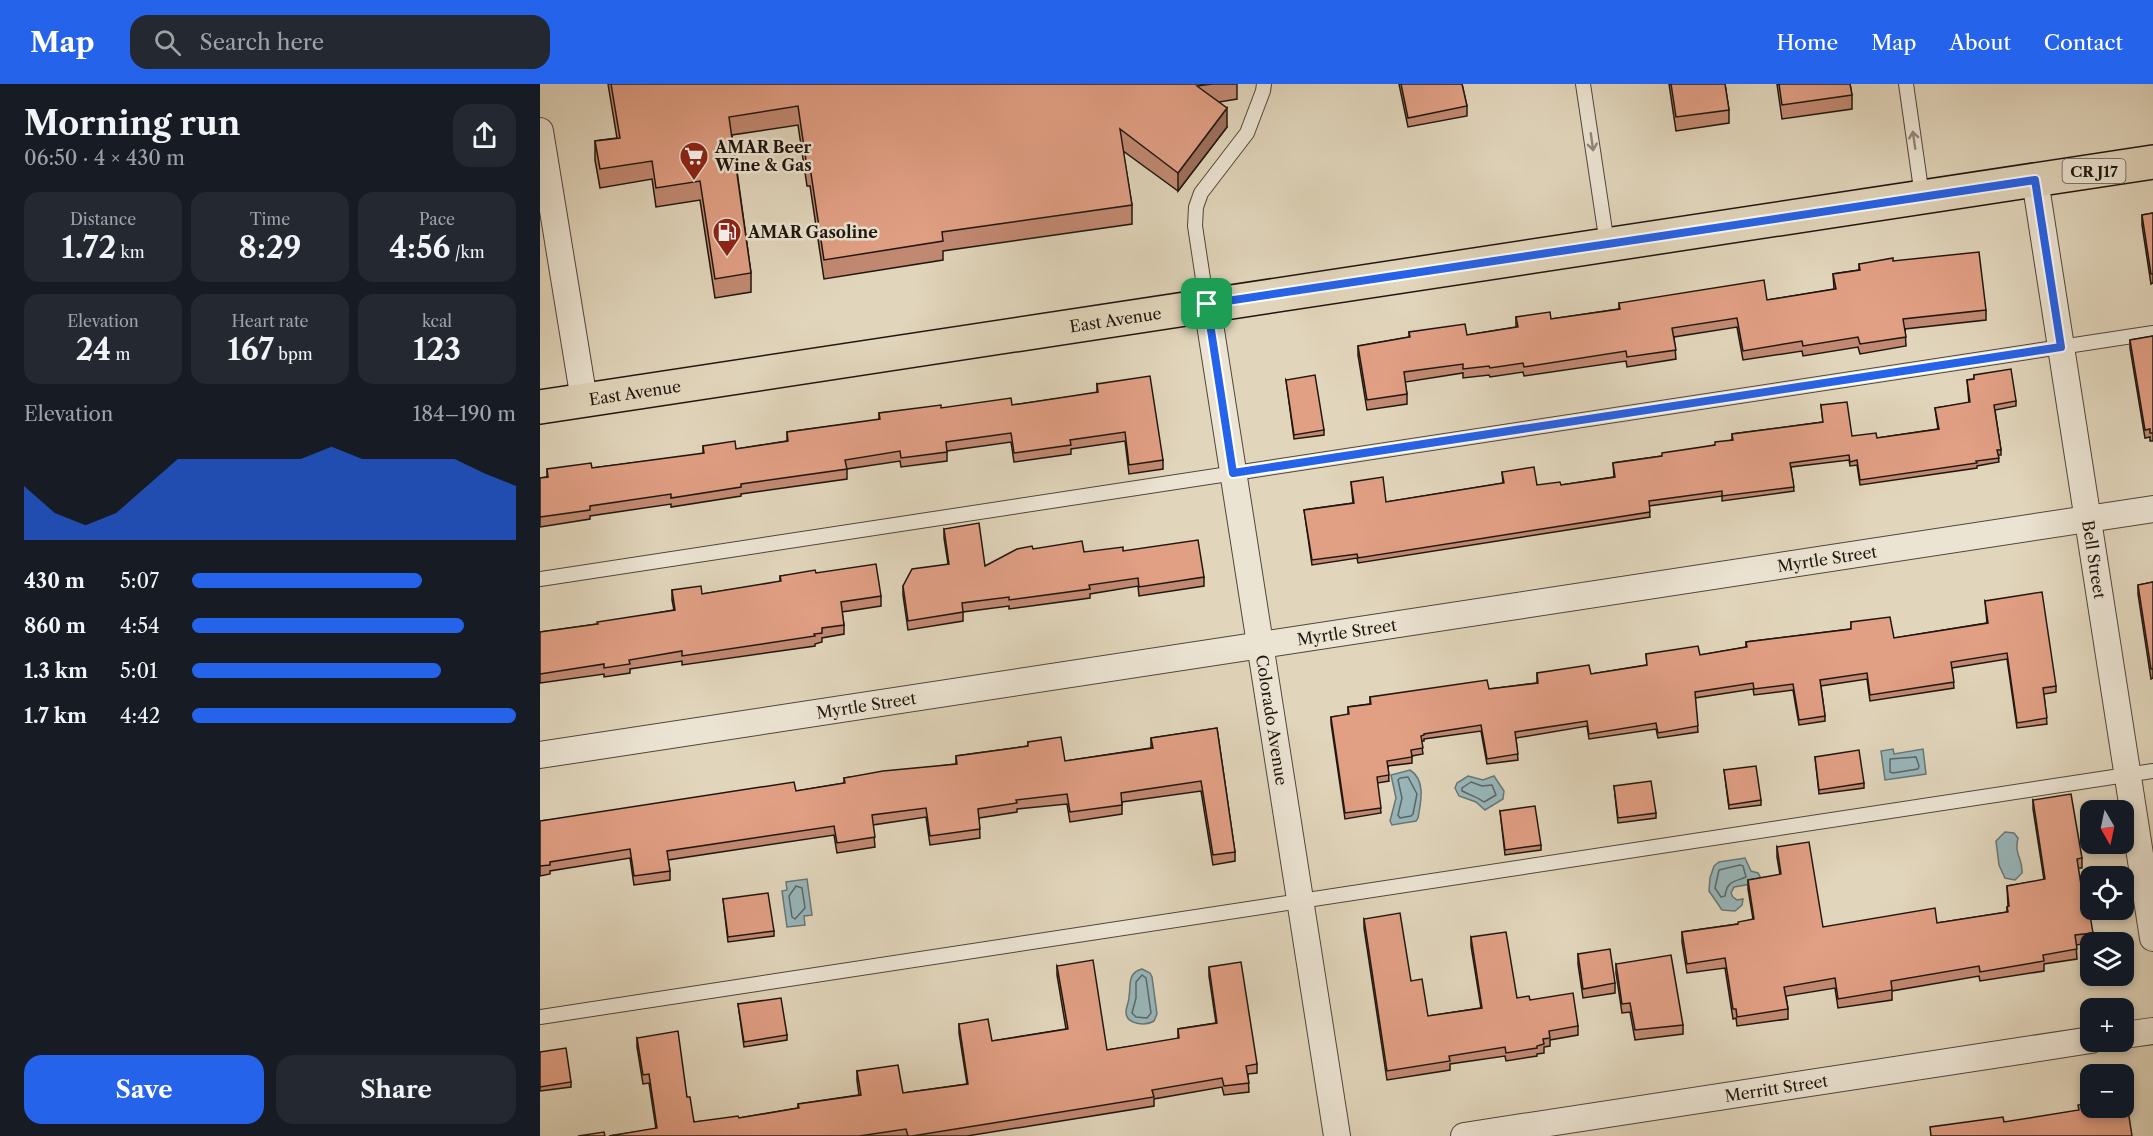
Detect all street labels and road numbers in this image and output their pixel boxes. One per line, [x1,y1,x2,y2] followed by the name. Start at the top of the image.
[2062,159,2126,183] road number: CR J17
[1068,303,1163,336] street label: East Avenue
[588,376,682,409] street label: East Avenue
[2078,519,2110,600] street label: Bell Street
[1776,541,1879,576] street label: Myrtle Street
[1295,614,1398,649] street label: Myrtle Street
[1252,653,1292,787] street label: Colorado Avenue
[815,688,918,723] street label: Myrtle Street
[1723,1070,1830,1106] street label: Merritt Street

